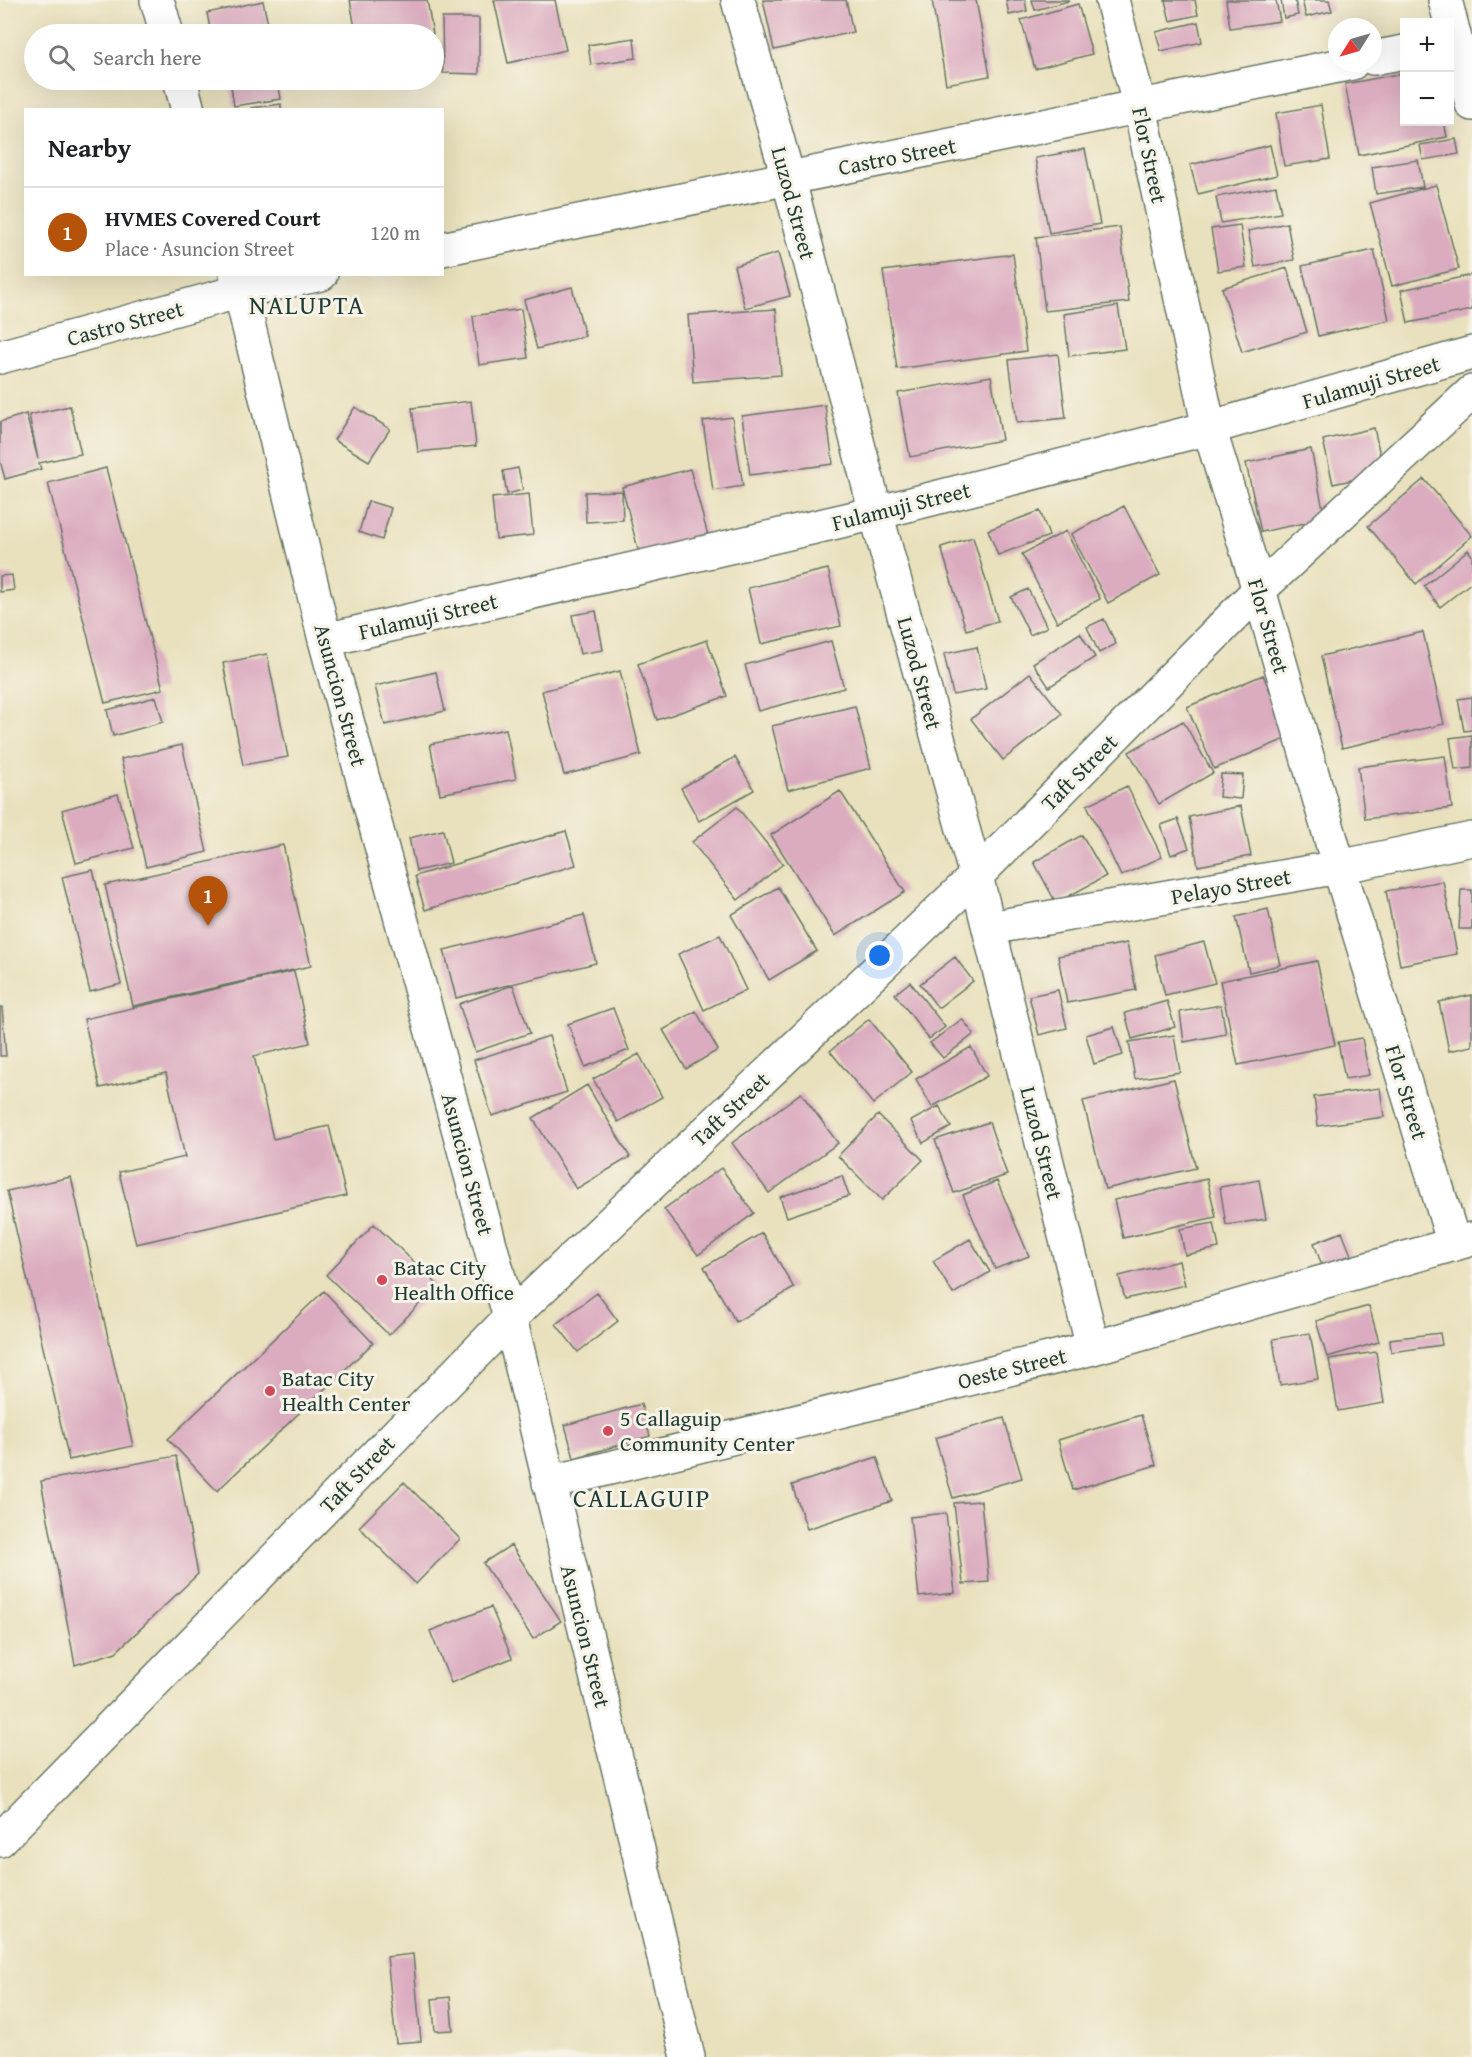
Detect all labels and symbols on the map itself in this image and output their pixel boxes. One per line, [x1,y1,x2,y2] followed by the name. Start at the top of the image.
[1328,18,1382,72] north arrow
[1124,104,1176,206] street label: Flor Street
[835,129,959,183] street label: Castro Street
[764,143,824,263] street label: Luzod Street
[249,285,365,324] district label: NALUPTA
[63,292,187,354] street label: Castro Street
[1298,347,1444,417] street label: Fulamuji Street
[828,473,974,539] street label: Fulamuji Street
[1240,575,1298,678] street label: Flor Street
[355,584,501,648] street label: Fulamuji Street
[890,613,950,733] street label: Luzod Street
[307,620,375,770] street label: Asuncion Street
[1033,726,1125,818] street label: Taft Street
[1169,860,1294,912] street label: Pelayo Street
[188,876,228,926] pin: 1
[865,941,894,970] your location
[1377,1041,1437,1144] street label: Flor Street
[684,1064,777,1154] street label: Taft Street
[1012,1083,1072,1203] street label: Luzod Street
[434,1089,502,1239] street label: Asuncion Street
[394,1251,514,1308] place label: Batac City Health Office
[375,1273,389,1287] marker: Batac City Health Office
[954,1339,1070,1397] street label: Oeste Street
[282,1362,410,1419] place label: Batac City Health Center
[263,1384,277,1398] marker: Batac City Health Center
[620,1402,795,1459] place label: 5 Callaguip Community Center
[601,1424,615,1438] marker: 5 Callaguip Community Center
[312,1428,402,1520] street label: Taft Street
[573,1478,711,1517] district label: CALLAGUIP
[553,1561,619,1711] street label: Asuncion Street

